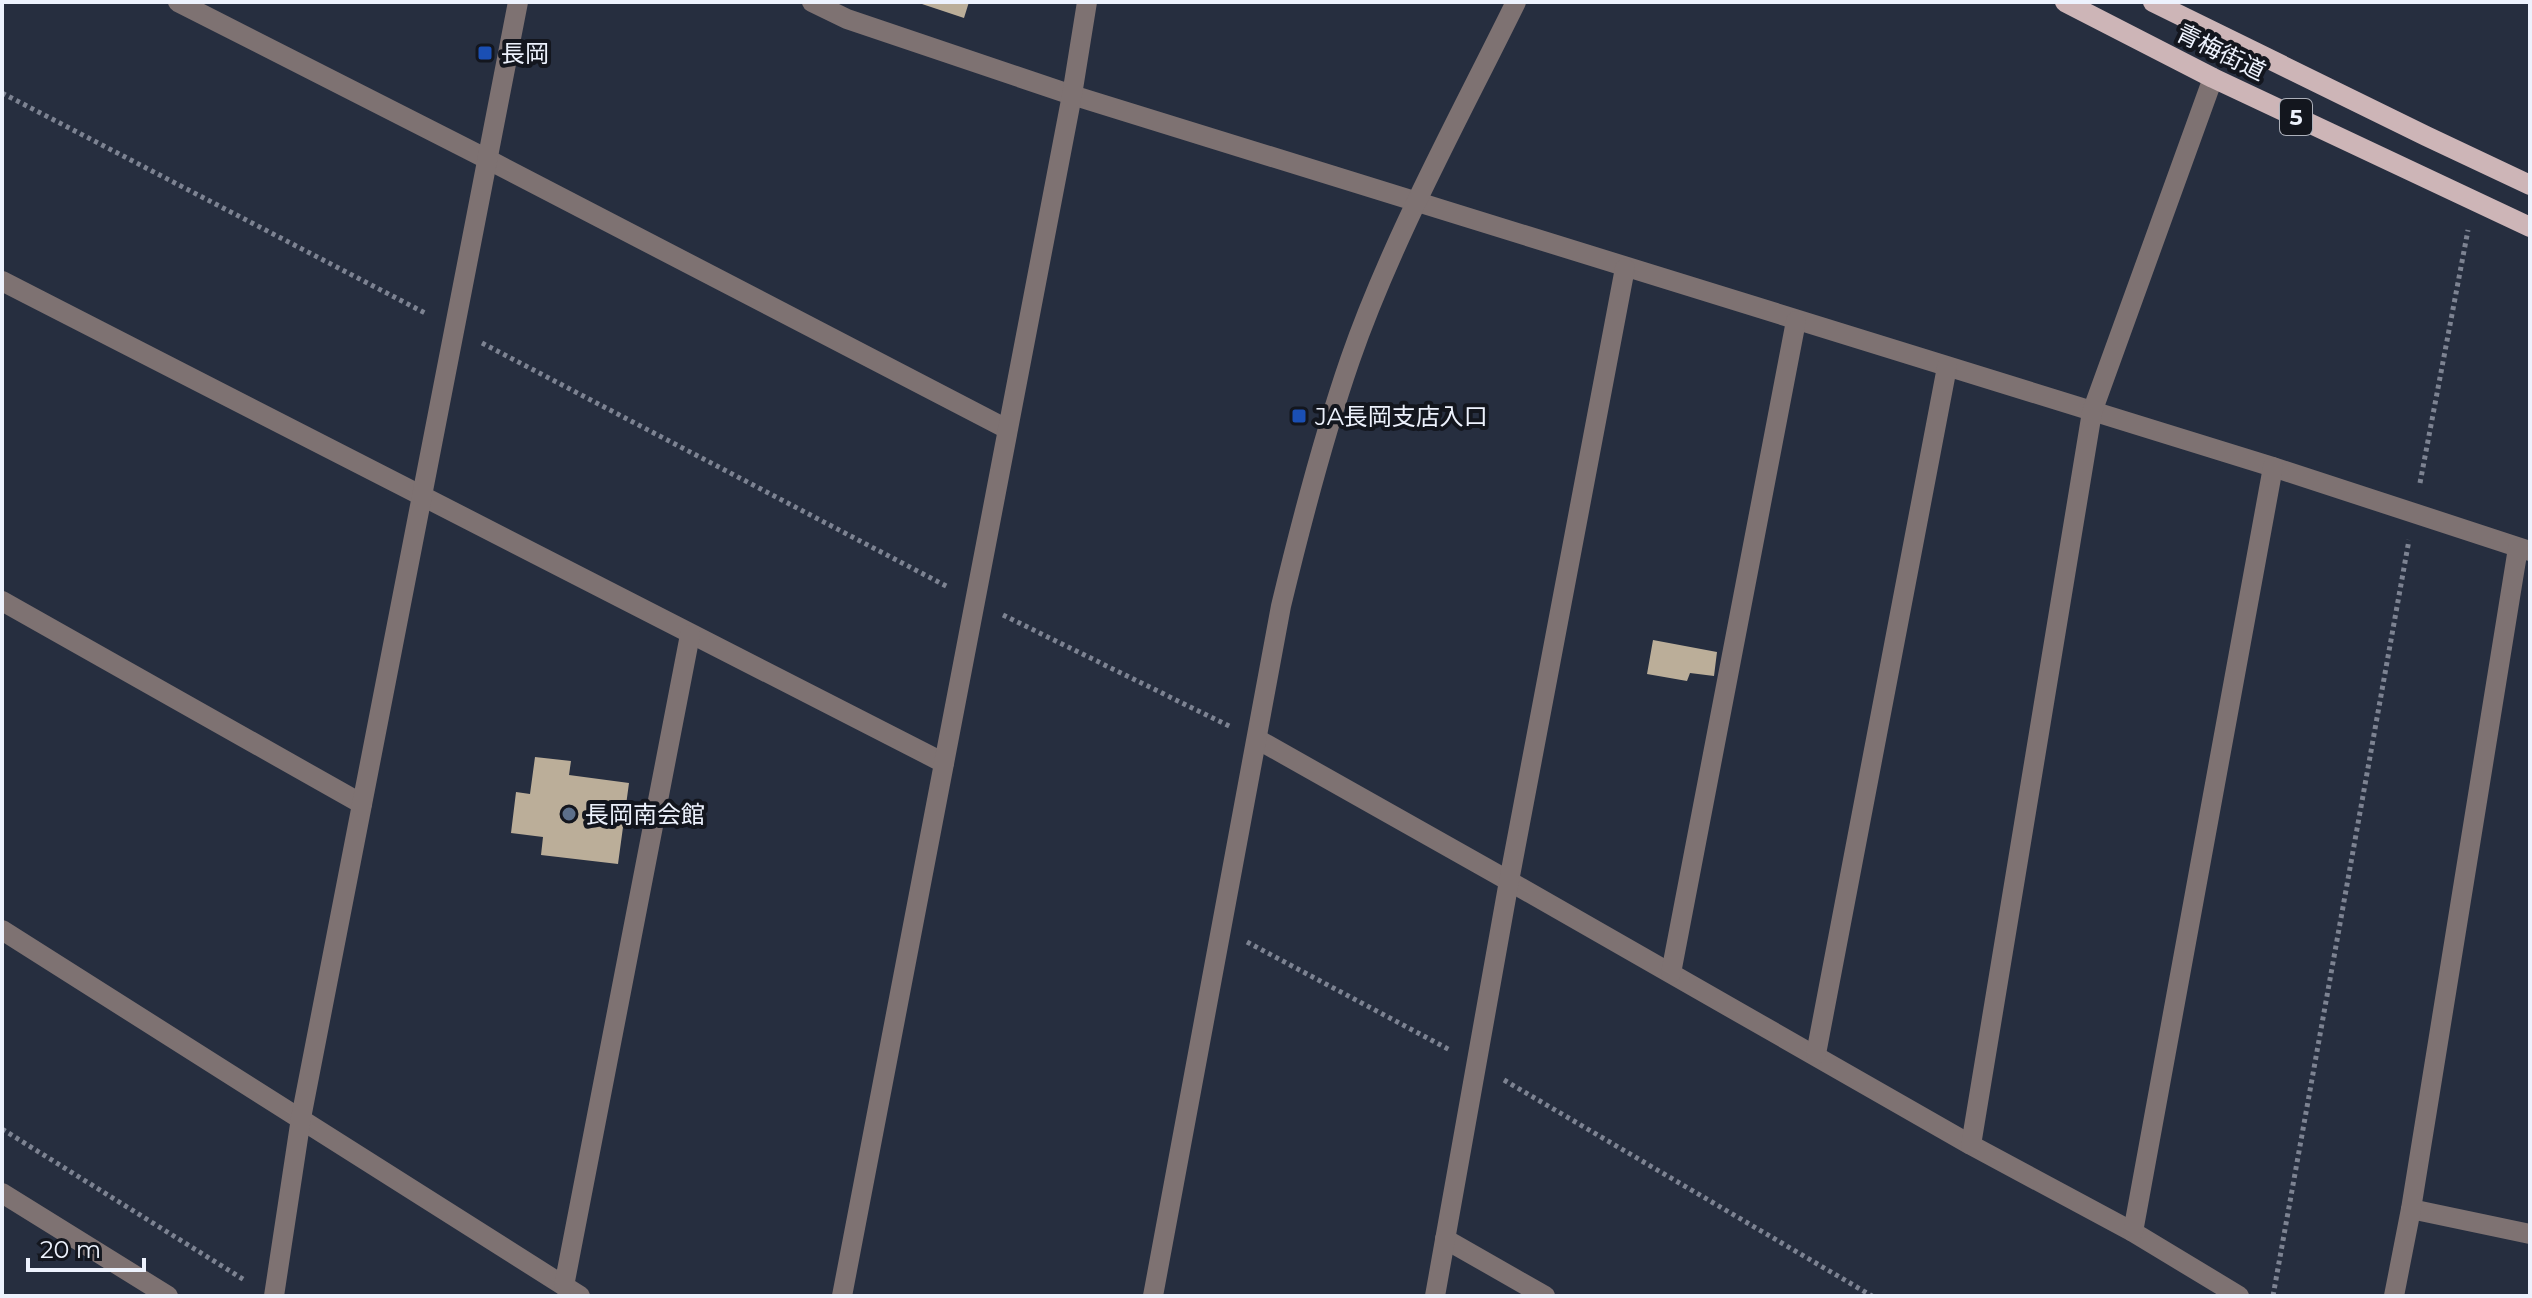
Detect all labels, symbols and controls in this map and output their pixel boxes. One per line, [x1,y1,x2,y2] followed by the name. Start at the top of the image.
[2172,18,2270,86] street label: 青梅街道
[501,39,549,68] place label: 長岡
[476,44,494,62] marker: 長岡
[2280,99,2312,135] road number: 5
[1314,402,1488,431] place label: JA長岡支店入口
[1290,407,1308,425] marker: JA長岡支店入口
[585,800,705,829] place label: 長岡南会館
[560,805,578,823] marker: 長岡南会館
[28,1222,144,1272] scale bar
[40,1235,101,1264] text: 20 m

